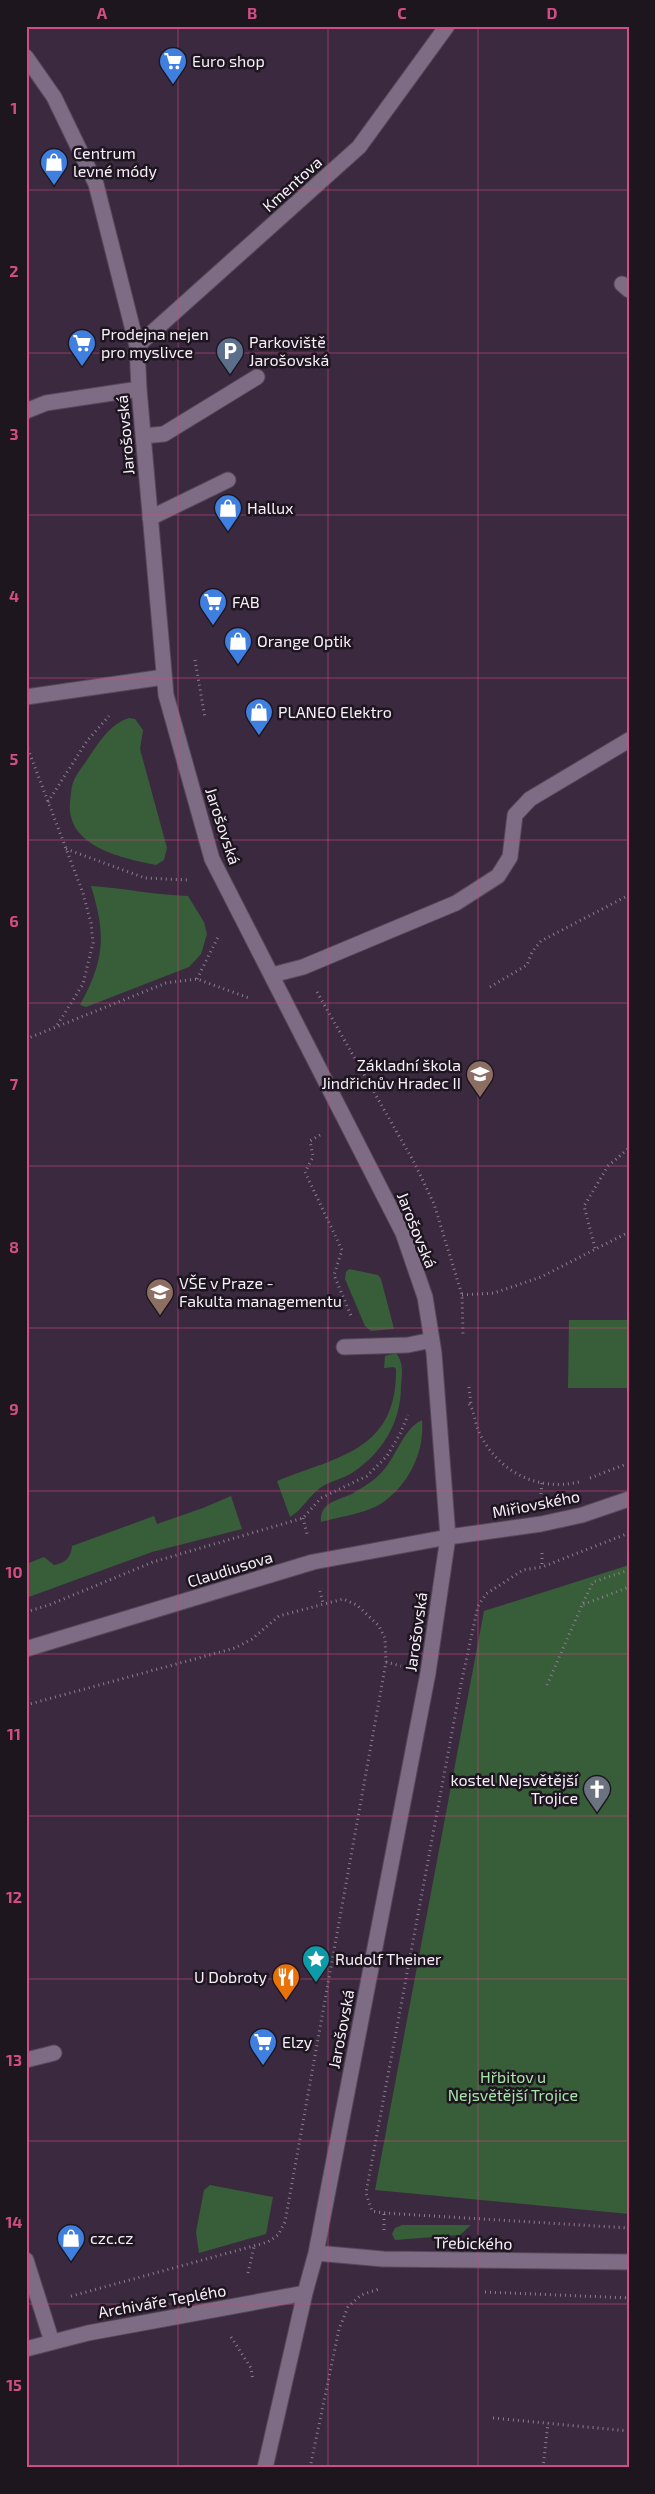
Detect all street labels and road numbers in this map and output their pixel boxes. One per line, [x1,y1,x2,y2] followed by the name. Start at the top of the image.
[258,152,325,215] street label: Kmentova
[112,394,137,476] street label: Jarošovská
[202,785,245,867] street label: Jarošovská
[394,1189,441,1271] street label: Jarošovská
[490,1486,581,1521] street label: Miřiovského
[185,1547,275,1591] street label: Claudiusova
[401,1591,430,1673] street label: Jarošovská
[324,1988,357,2070] street label: Jarošovská
[433,2232,513,2253] street label: Třebického
[96,2280,227,2321] street label: Archiváře Teplého

